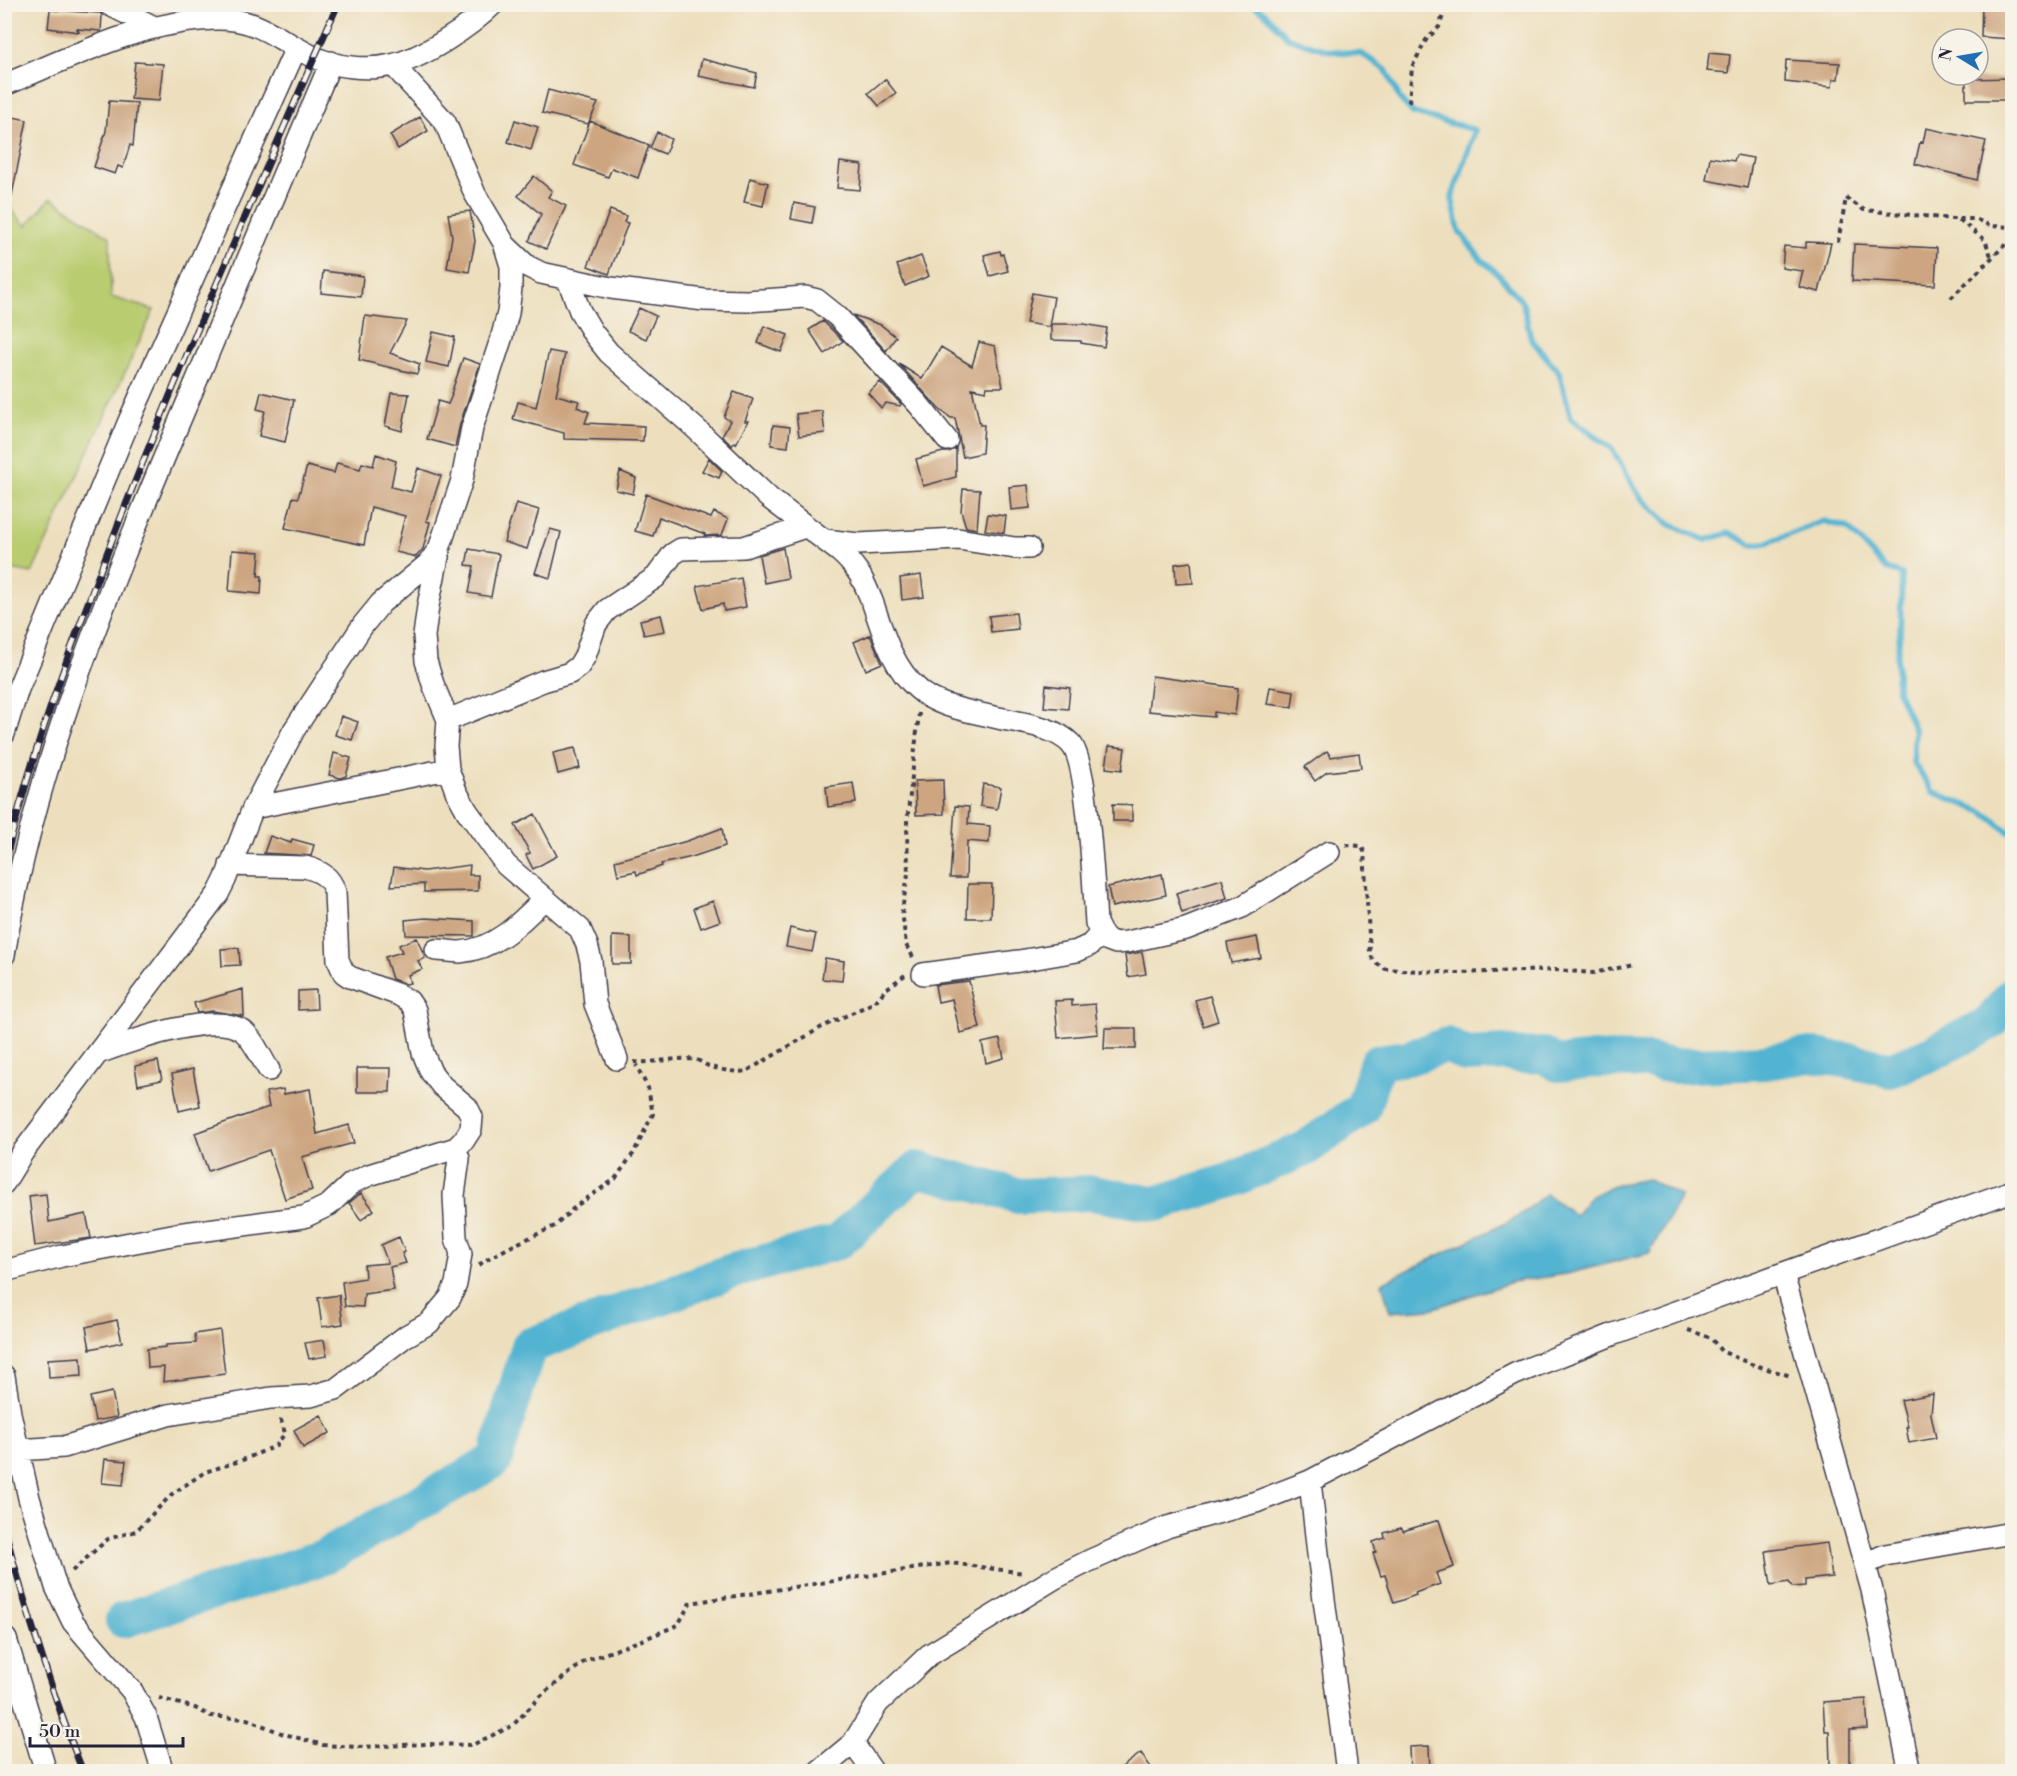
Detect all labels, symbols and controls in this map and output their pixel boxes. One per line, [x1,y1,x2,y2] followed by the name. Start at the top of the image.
[1930,27,1990,87] north arrow
[1935,46,1957,62] text: N
[30,1710,183,1748] scale bar
[39,1720,81,1743] text: 50 m

